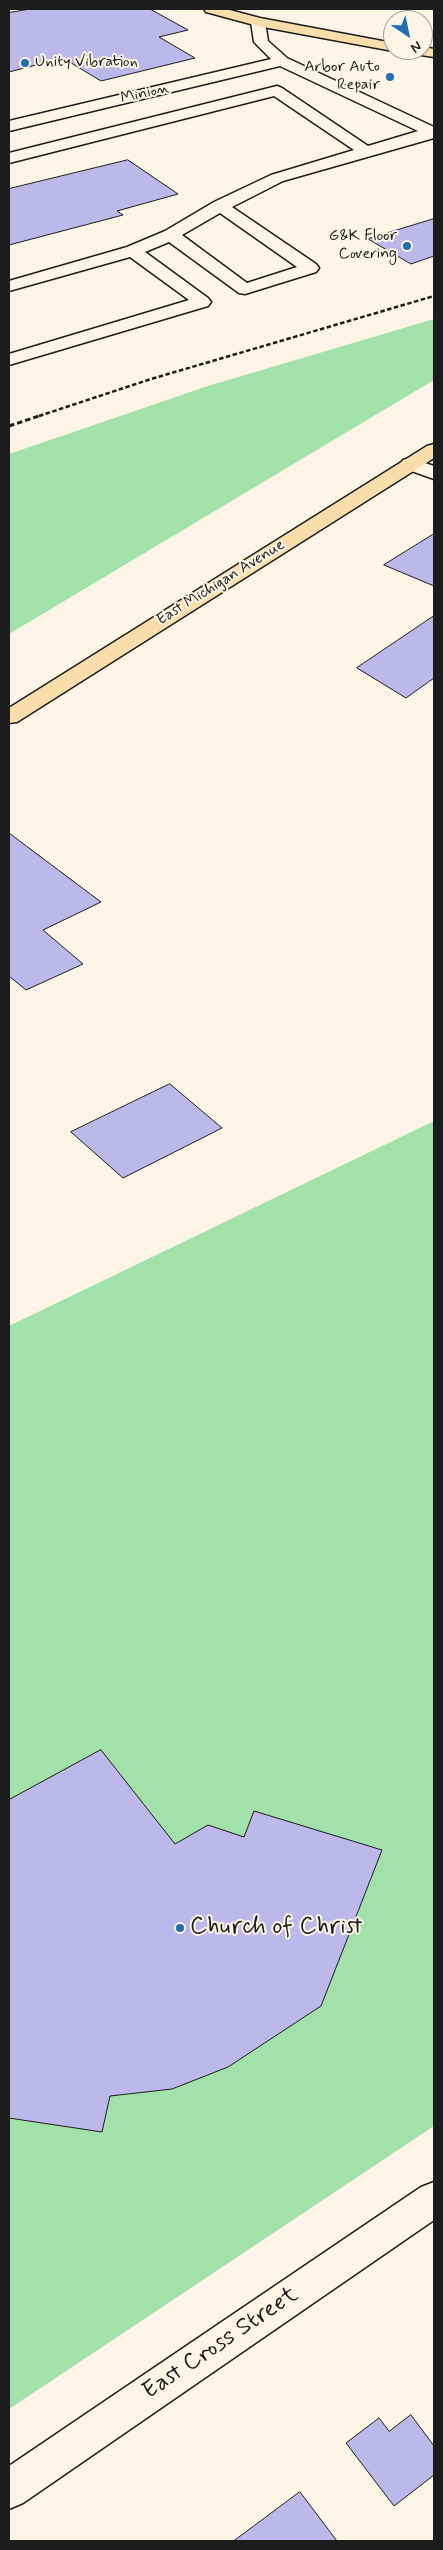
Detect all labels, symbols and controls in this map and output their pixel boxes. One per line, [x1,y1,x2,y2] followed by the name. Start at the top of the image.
[383,10,433,60] north arrow
[407,37,425,57] text: N
[35,53,138,73] place label: Unity Vibration
[19,57,31,69] marker: Unity Vibration
[304,58,380,96] place label: Arbor Auto Repair
[384,71,396,83] marker: Arbor Auto Repair
[119,79,171,109] street label: Minion
[329,227,397,265] place label: G&K Floor Covering
[401,240,413,252] marker: G&K Floor Covering
[153,536,289,630] street label: East Michigan Avenue
[190,1914,362,1942] place label: Church of Christ
[174,1922,186,1934] marker: Church of Christ
[138,2281,304,2407] street label: East Cross Street

